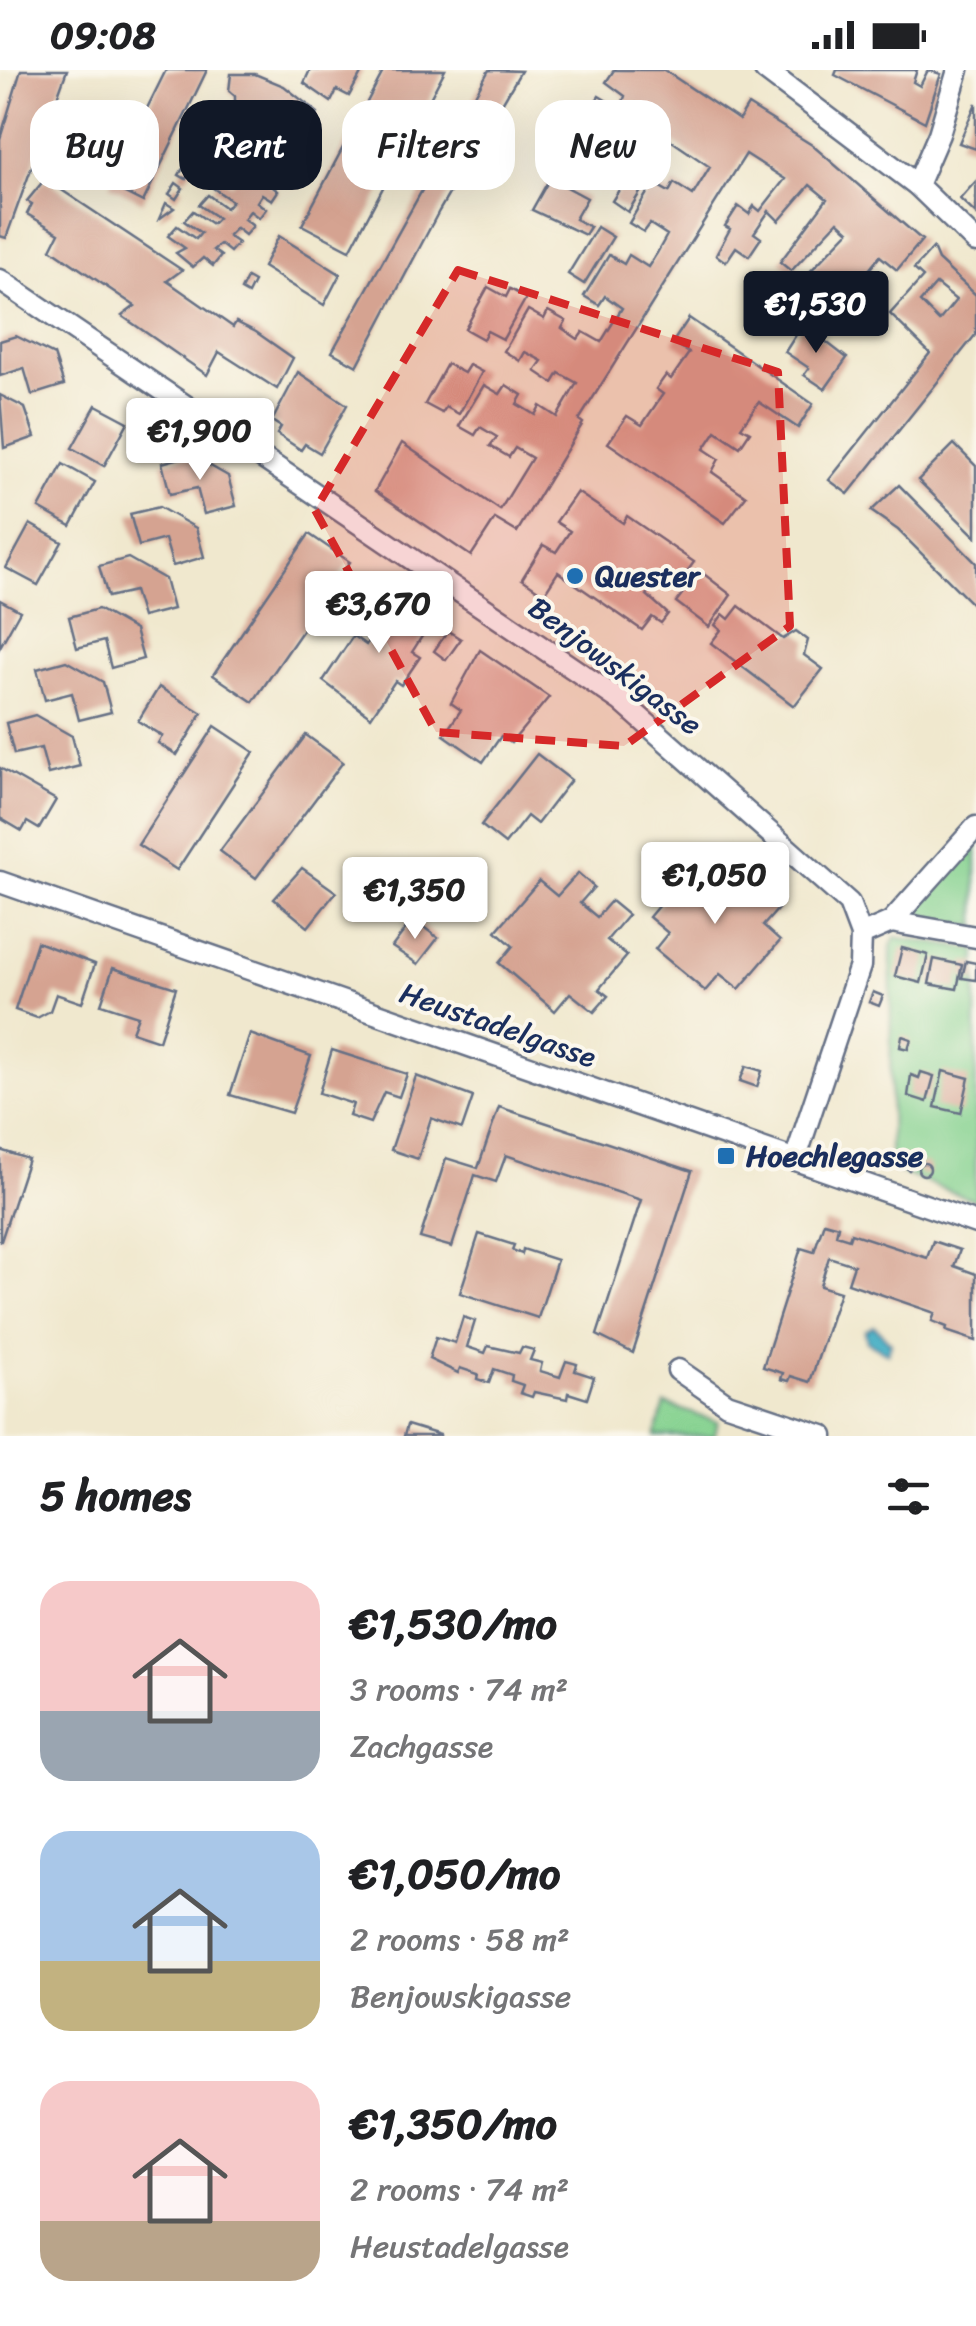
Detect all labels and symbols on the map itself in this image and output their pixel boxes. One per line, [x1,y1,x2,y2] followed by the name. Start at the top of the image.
[735,271,897,356] pin: €1,530
[119,398,281,483] pin: €1,900
[595,549,701,603] place label: Quester
[564,565,586,587] marker: Quester
[298,571,460,656] pin: €3,670
[516,582,714,750] street label: Benjowskigasse
[634,842,796,927] pin: €1,050
[334,857,496,942] pin: €1,350
[392,966,604,1084] street label: Heustadelgasse
[746,1129,924,1183] place label: Hoechlegasse
[715,1145,737,1167] marker: Hoechlegasse

